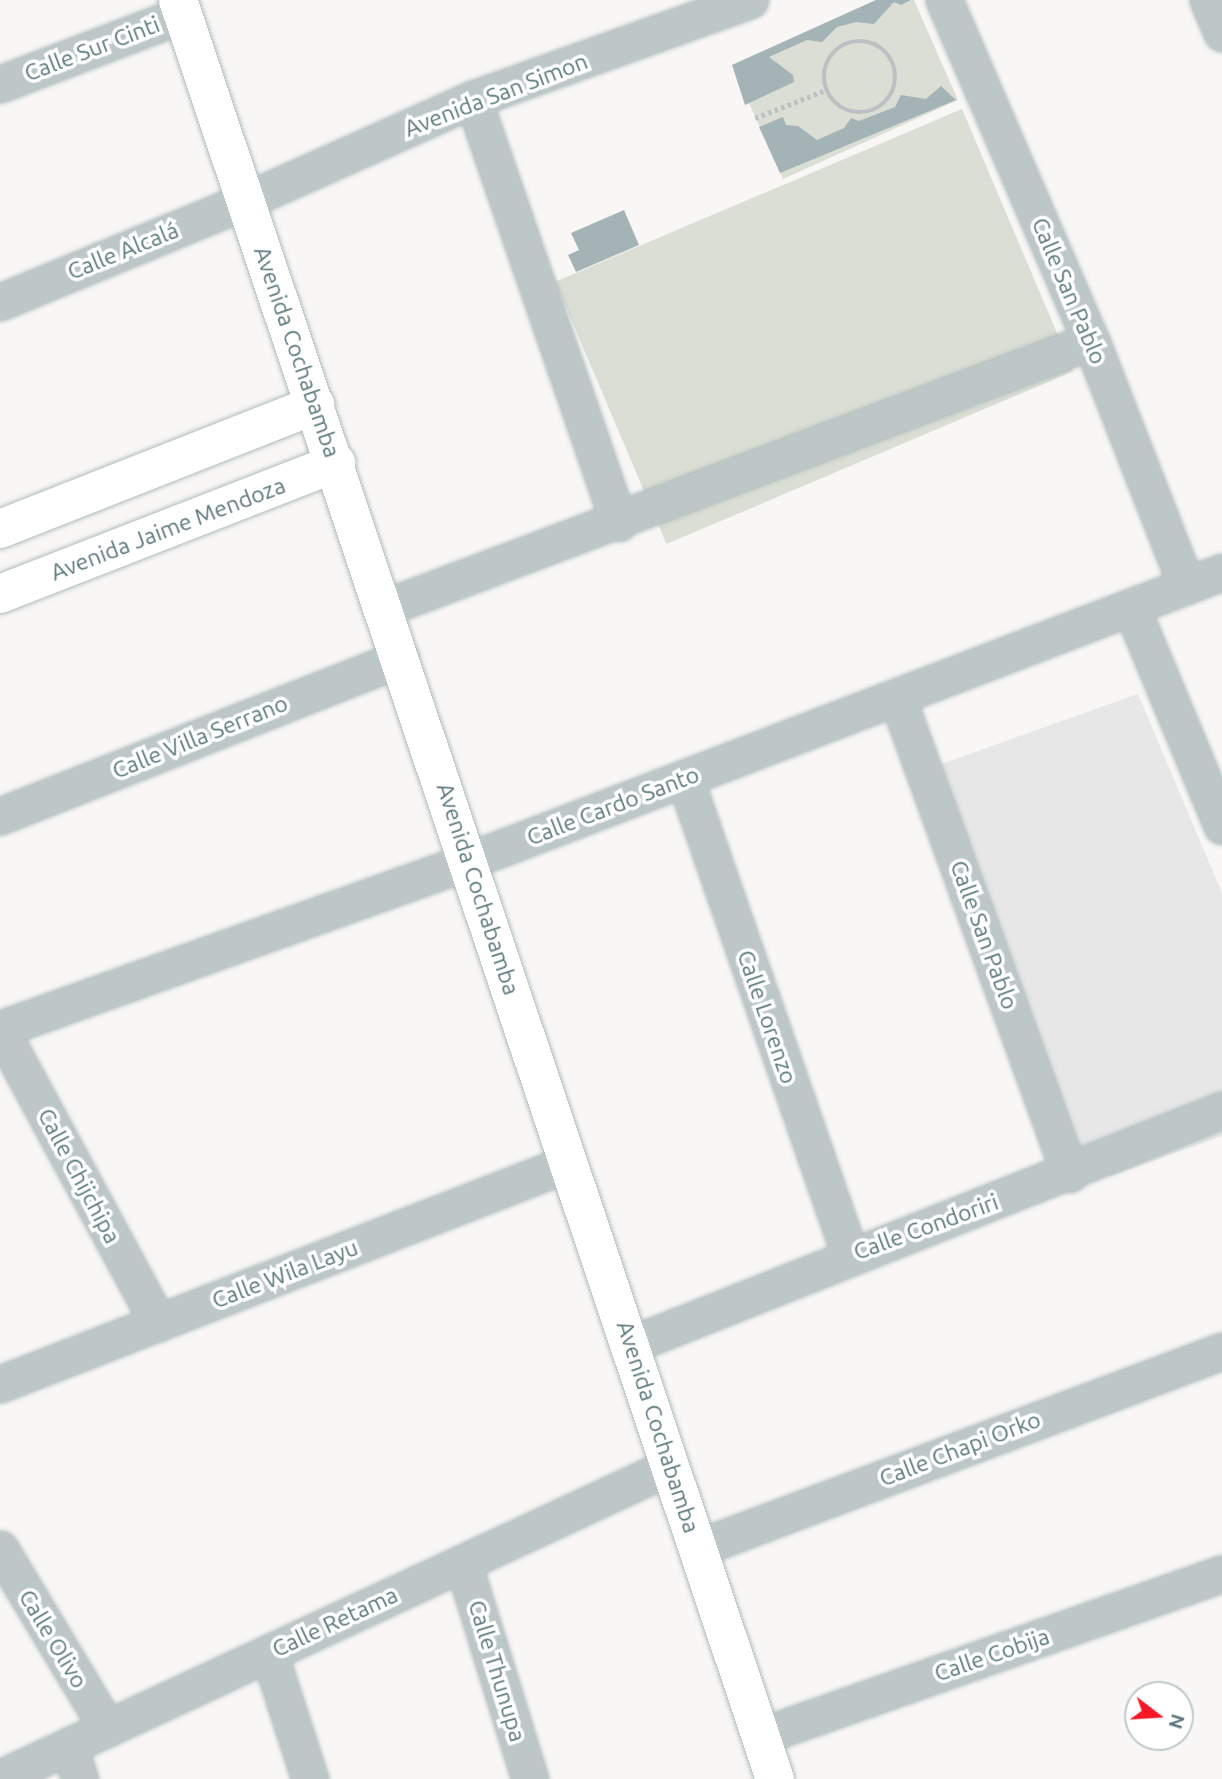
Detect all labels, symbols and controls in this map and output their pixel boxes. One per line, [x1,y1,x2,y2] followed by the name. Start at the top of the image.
[21,11,163,87] street label: Calle Sur Cinti
[400,47,592,143] street label: Avenida San Simon
[1026,214,1112,368] street label: Calle San Pablo
[63,216,183,286] street label: Calle Alcalá
[248,243,346,461] street label: Avenida Cochabamba
[47,471,289,587] street label: Avenida Jaime Mendoza
[108,689,292,785] street label: Calle Villa Serrano
[523,760,703,852] street label: Calle Cardo Santo
[431,779,525,999] street label: Avenida Cochabamba
[944,857,1024,1013] street label: Calle San Pablo
[731,947,803,1087] street label: Calle Lorenzo
[32,1104,126,1248] street label: Calle Chijchipa
[850,1188,1002,1266] street label: Calle Condoriri
[208,1233,362,1315] street label: Calle Wila Layu
[611,1317,705,1537] street label: Avenida Cochabamba
[875,1406,1045,1492] street label: Calle Chapi Orko
[268,1581,402,1663] street label: Calle Retama
[13,1585,93,1693] street label: Calle Olivo
[462,1597,532,1745] street label: Calle Thunupa
[931,1622,1053,1688] street label: Calle Cobija
[1124,1681,1194,1751] north arrow
[1165,1712,1190,1732] text: N

